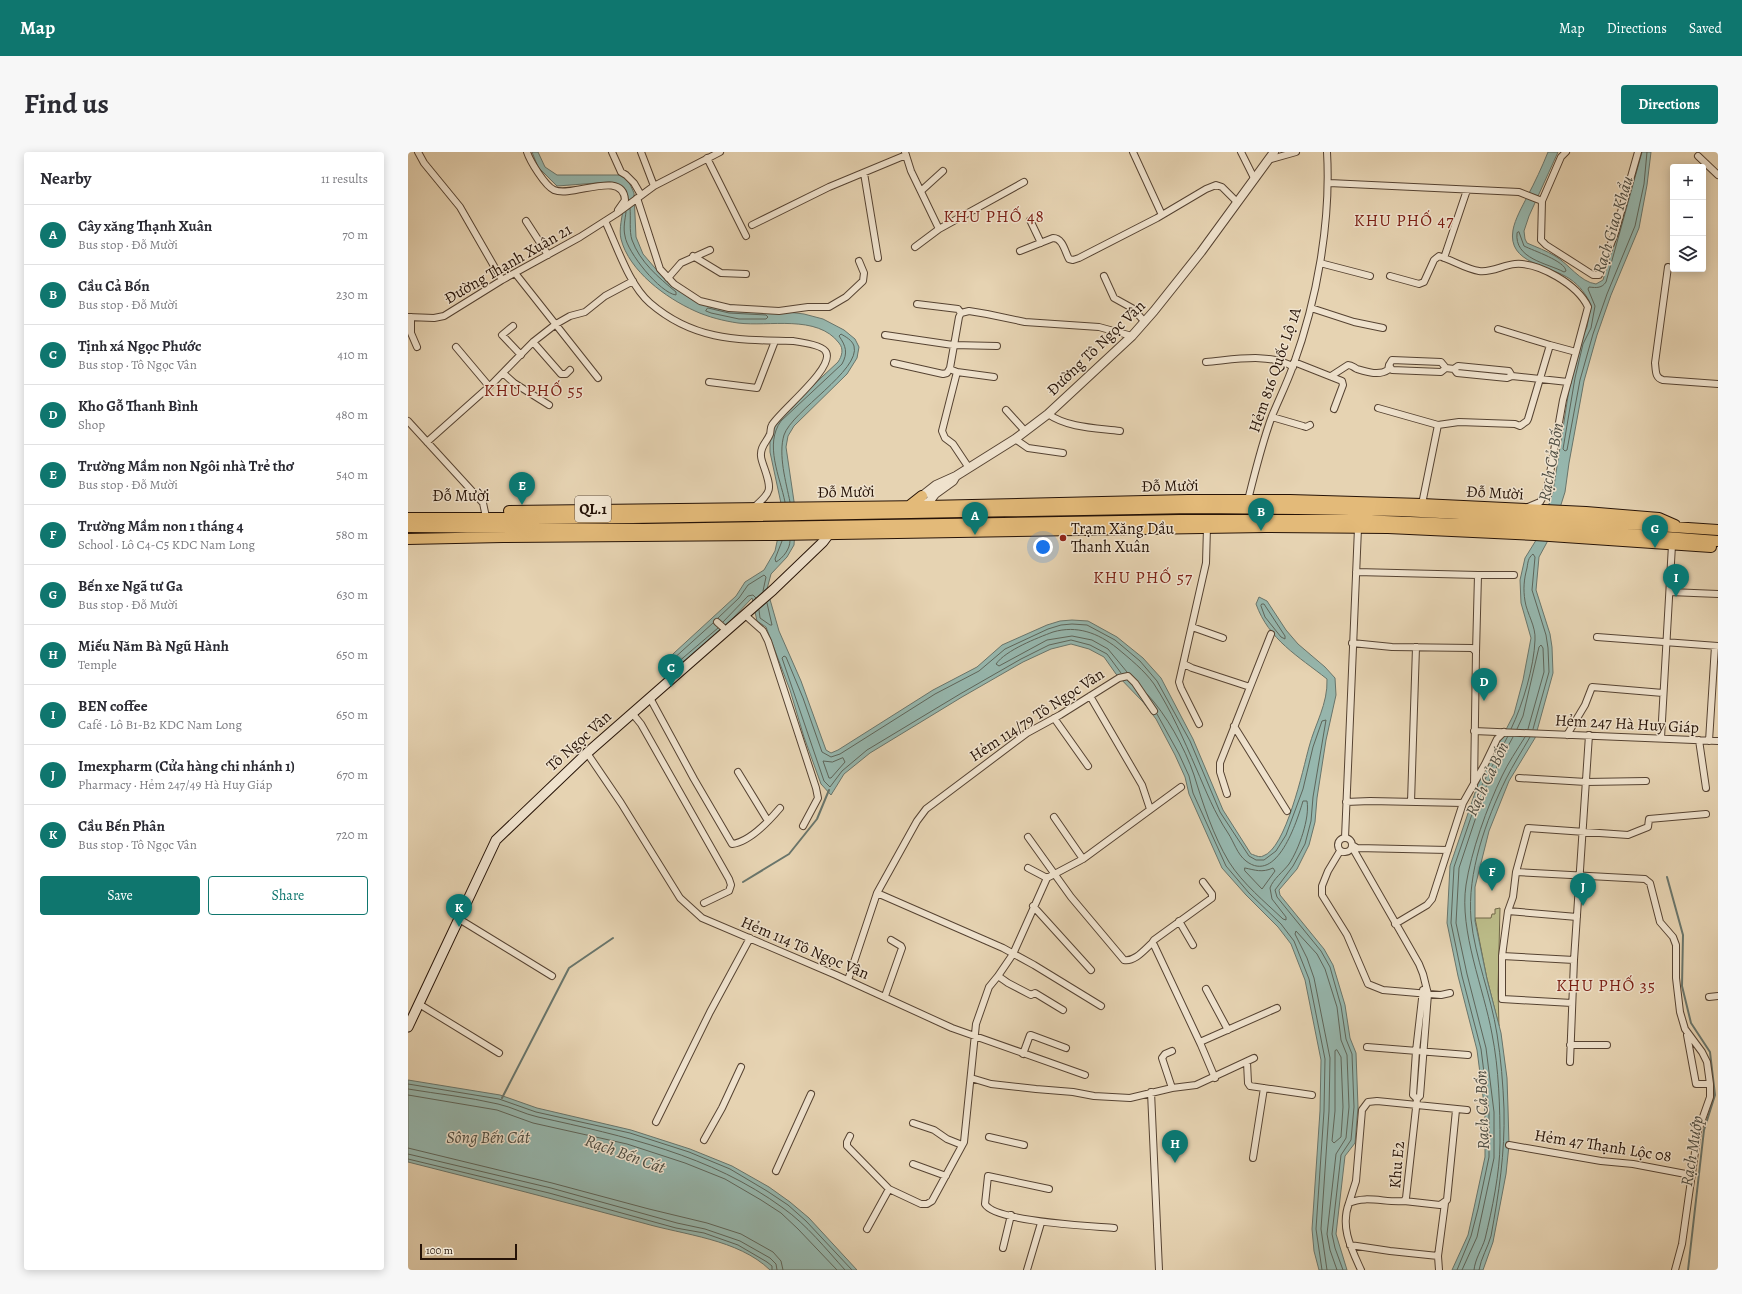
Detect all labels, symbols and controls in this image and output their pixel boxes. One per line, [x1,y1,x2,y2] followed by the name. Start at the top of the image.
[20,15,55,41] text: Map
[1559,19,1585,38] text: Map
[1607,19,1667,38] text: Directions
[1689,19,1722,38] text: Saved
[24,85,109,123] text: Find us
[1621,85,1718,124] button: Directions
[1670,164,1706,272] map controls
[1670,164,1706,200] button: +
[40,167,91,190] text: Nearby
[321,170,368,187] text: 11 results
[1587,173,1639,277] water label: Rạch Giao Khẩu
[1670,200,1706,236] button: −
[943,205,1045,228] district label: KHU PHỐ 48
[1354,209,1454,232] district label: KHU PHỐ 47
[78,216,212,236] text: Cây xăng Thạnh Xuân
[440,218,576,309] street label: Đường Thạnh Xuân 21
[49,226,57,243] text: A
[342,226,368,243] text: 70 m
[78,236,178,253] text: Bus stop · Đỗ Mười
[1670,236,1706,272] button: layers
[78,276,150,296] text: Cầu Cả Bốn
[49,286,57,303] text: B
[336,286,368,303] text: 230 m
[1042,295,1150,401] street label: Đường Tô Ngọc Vân
[78,296,178,313] text: Bus stop · Đỗ Mười
[1243,304,1307,436] street label: Hẻm 816 Quốc Lộ 1A
[78,336,202,356] text: Tịnh xá Ngọc Phước
[49,346,57,363] text: C
[337,346,368,363] text: 410 m
[78,356,197,373] text: Bus stop · Tô Ngọc Vân
[484,379,584,402] district label: KHU PHỐ 55
[78,396,198,416] text: Kho Gỗ Thanh Bình
[48,406,58,423] text: D
[335,406,368,423] text: 480 m
[78,416,105,433] text: Shop
[1533,421,1569,503] water label: Rạch Cả Bốn
[78,456,294,476] text: Trường Mầm non Ngôi nhà Trẻ thơ
[49,466,57,483] text: E
[336,466,368,483] text: 540 m
[509,472,535,505] pin: E
[1141,475,1199,497] street label: Đỗ Mười
[78,476,178,493] text: Bus stop · Đỗ Mười
[817,481,875,503] street label: Đỗ Mười
[1466,481,1524,505] street label: Đỗ Mười
[432,485,490,507] street label: Đỗ Mười
[575,496,611,522] road number: QL.1
[1248,498,1274,531] pin: B
[962,502,988,535] pin: A
[1642,515,1668,548] pin: G
[78,516,244,536] text: Trường Mầm non 1 tháng 4
[1071,518,1175,558] place label: Trạm Xăng Dầu Thanh Xuân
[50,526,56,543] text: F
[336,526,368,543] text: 580 m
[1058,533,1068,543] marker: Trạm Xăng Dầu Thanh Xuân
[78,536,255,553] text: School · Lô C4-C5 KDC Nam Long
[1033,537,1053,557] your location
[1663,564,1689,597] pin: I
[1093,566,1193,589] district label: KHU PHỐ 57
[78,576,183,596] text: Bến xe Ngã tư Ga
[49,586,57,603] text: G
[336,586,368,603] text: 630 m
[78,596,178,613] text: Bus stop · Đỗ Mười
[78,636,229,656] text: Miếu Năm Bà Ngũ Hành
[48,646,58,663] text: H
[336,646,368,663] text: 650 m
[658,654,684,687] pin: C
[78,656,117,673] text: Temple
[965,663,1109,767] street label: Hẻm 114/79 Tô Ngọc Vân
[1471,668,1497,701] pin: D
[78,696,148,716] text: BEN coffee
[51,706,55,723] text: I
[336,706,368,723] text: 650 m
[542,706,617,776] street label: Tô Ngọc Vân
[1554,709,1700,739] street label: Hẻm 247 Hà Huy Giáp
[78,716,242,733] text: Café · Lô B1-B2 KDC Nam Long
[1460,738,1514,820] water label: Rạch Cả Bốn
[78,756,295,776] text: Imexpharm (Cửa hàng chi nhánh 1)
[51,766,55,783] text: J
[336,766,368,783] text: 670 m
[78,776,272,793] text: Pharmacy · Hẻm 247/49 Hà Huy Giáp
[78,816,165,836] text: Cầu Bến Phân
[49,826,57,843] text: K
[336,826,368,843] text: 720 m
[78,836,197,853] text: Bus stop · Tô Ngọc Vân
[1479,858,1505,891] pin: F
[1570,873,1596,906] pin: J
[40,876,200,915] button: Save
[208,876,368,915] button: Share
[446,894,472,927] pin: K
[737,911,873,985] street label: Hẻm 114 Tô Ngọc Vân
[1556,974,1656,997] district label: KHU PHỐ 35
[1469,1070,1495,1150] water label: Rạch Cả Bốn
[1675,1114,1709,1188] water label: Rạch Mướp
[1533,1124,1673,1168] street label: Hẻm 47 Thạnh Lộc 08
[446,1126,531,1149] water label: Sông Bến Cát
[582,1129,669,1180] water label: Rạch Bến Cát
[1162,1130,1188,1163] pin: H
[1384,1140,1410,1190] street label: Khu E2
[420,1242,517,1261] scale bar
[426,1243,453,1258] text: 100 m

